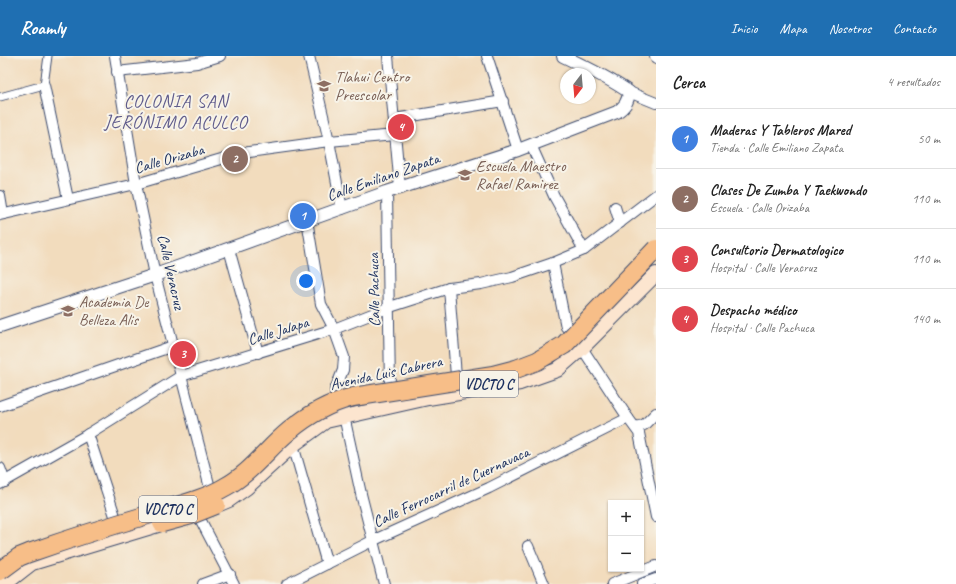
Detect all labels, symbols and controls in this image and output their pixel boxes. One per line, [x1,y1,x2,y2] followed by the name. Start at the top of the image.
[20,16,66,40] text: Roamly
[731,20,758,37] text: Inicio
[780,20,807,37] text: Mapa
[829,20,871,37] text: Nosotros
[893,20,936,37] text: Contacto
[335,67,411,105] place label: Tlahui Centro Preescolar
[560,68,596,104] north arrow
[672,72,705,93] text: Cerca
[887,74,940,90] text: 4 resultados
[316,78,332,94] school or university icon: Tlahui Centro Preescolar
[103,90,249,133] district label: COLONIA SAN JERÓNIMO ACULCO
[388,112,414,142] pin: 4
[710,121,851,140] text: Maderas Y Tableros Mared
[682,131,688,147] text: 1
[918,131,940,147] text: 50 m
[132,139,207,178] street label: Calle Orizaba
[710,140,843,156] text: Tienda · Calle Emiliano Zapata
[222,144,248,174] pin: 2
[324,148,443,206] street label: Calle Emiliano Zapata
[476,156,567,194] place label: Escuela Maestro Rafael Ramirez
[457,167,473,183] school or university icon: Escuela Maestro Rafael Ramirez
[710,181,867,200] text: Clases De Zumba Y Taekwondo
[682,191,688,207] text: 2
[912,191,940,207] text: 110 m
[710,200,809,216] text: Escuela · Calle Orizaba
[290,201,316,231] pin: 1
[153,232,190,313] street label: Calle Veracruz
[710,241,843,260] text: Consultorio Dermatologico
[363,251,385,327] street label: Calle Pachuca
[682,251,688,267] text: 3
[912,251,940,267] text: 110 m
[710,260,817,276] text: Hospital · Calle Veracruz
[296,271,316,291] your location
[79,292,150,330] place label: Academia De Belleza Alis
[710,301,797,320] text: Despacho médico
[60,303,76,319] school or university icon: Academia De Belleza Alis
[682,311,688,327] text: 4
[912,311,940,327] text: 140 m
[245,312,312,350] street label: Calle Jalapa
[710,320,814,336] text: Hospital · Calle Pachuca
[170,339,196,369] pin: 3
[328,351,445,395] street label: Avenida Luis Cabrera
[460,371,518,397] road number: VDCTO C
[370,441,534,532] street label: Calle Ferrocarril de Cuernavaca
[139,496,197,522] road number: VDCTO C
[608,500,644,572] map controls
[608,500,644,536] button: +
[608,536,644,572] button: −

